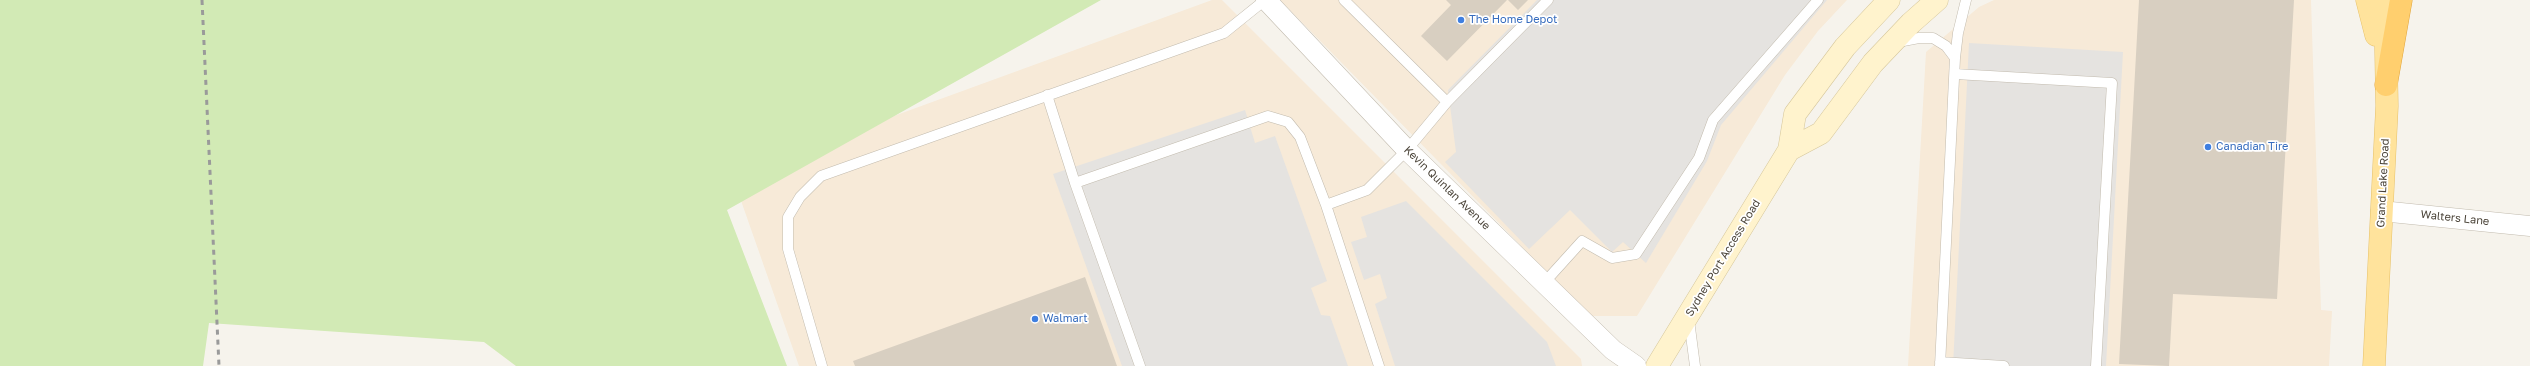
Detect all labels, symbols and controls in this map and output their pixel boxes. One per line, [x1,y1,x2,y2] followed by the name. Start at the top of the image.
[1469,13,1557,27] place label: The Home Depot
[1456,15,1466,25] marker: The Home Depot
[2374,138,2392,228] street label: Grand Lake Road
[2216,140,2288,154] place label: Canadian Tire
[2203,142,2213,152] marker: Canadian Tire
[1401,143,1493,233] street label: Kevin Quinlan Avenue
[1683,197,1763,319] street label: Sydney Port Access Road
[2420,208,2490,228] street label: Walters Lane
[1043,312,1088,326] place label: Walmart
[1030,314,1040,324] marker: Walmart

